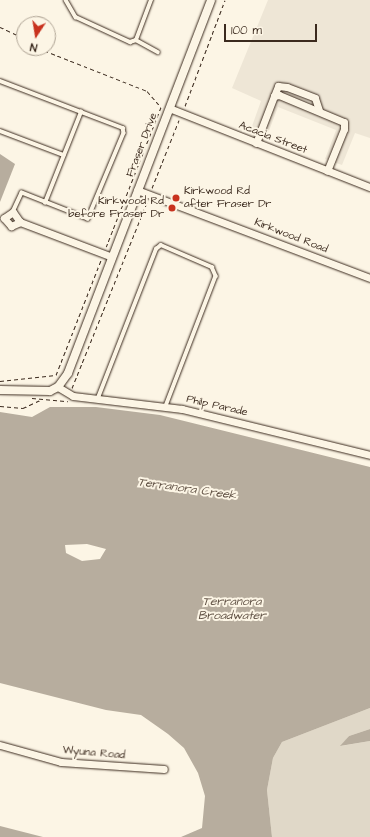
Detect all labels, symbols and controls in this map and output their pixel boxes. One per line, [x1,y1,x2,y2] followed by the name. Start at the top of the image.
[16,16,56,56] north arrow
[226,16,319,42] scale bar
[231,22,262,39] text: 100 m
[29,39,39,55] text: N
[124,111,160,179] street label: Fraser Drive
[237,119,309,157] street label: Acacia Street
[184,185,271,211] place label: Kirkwood Rd after Fraser Dr
[171,193,181,203] marker: Kirkwood Rd after Fraser Dr
[68,195,164,221] place label: Kirkwood Rd before Fraser Dr
[167,203,177,213] marker: Kirkwood Rd before Fraser Dr
[252,216,330,256] street label: Kirkwood Road
[185,393,249,419] street label: Philp Parade
[137,475,237,503] water label: Terranora Creek
[198,595,266,623] water label: Terranora Broadwater
[62,744,126,762] street label: Wyuna Road

